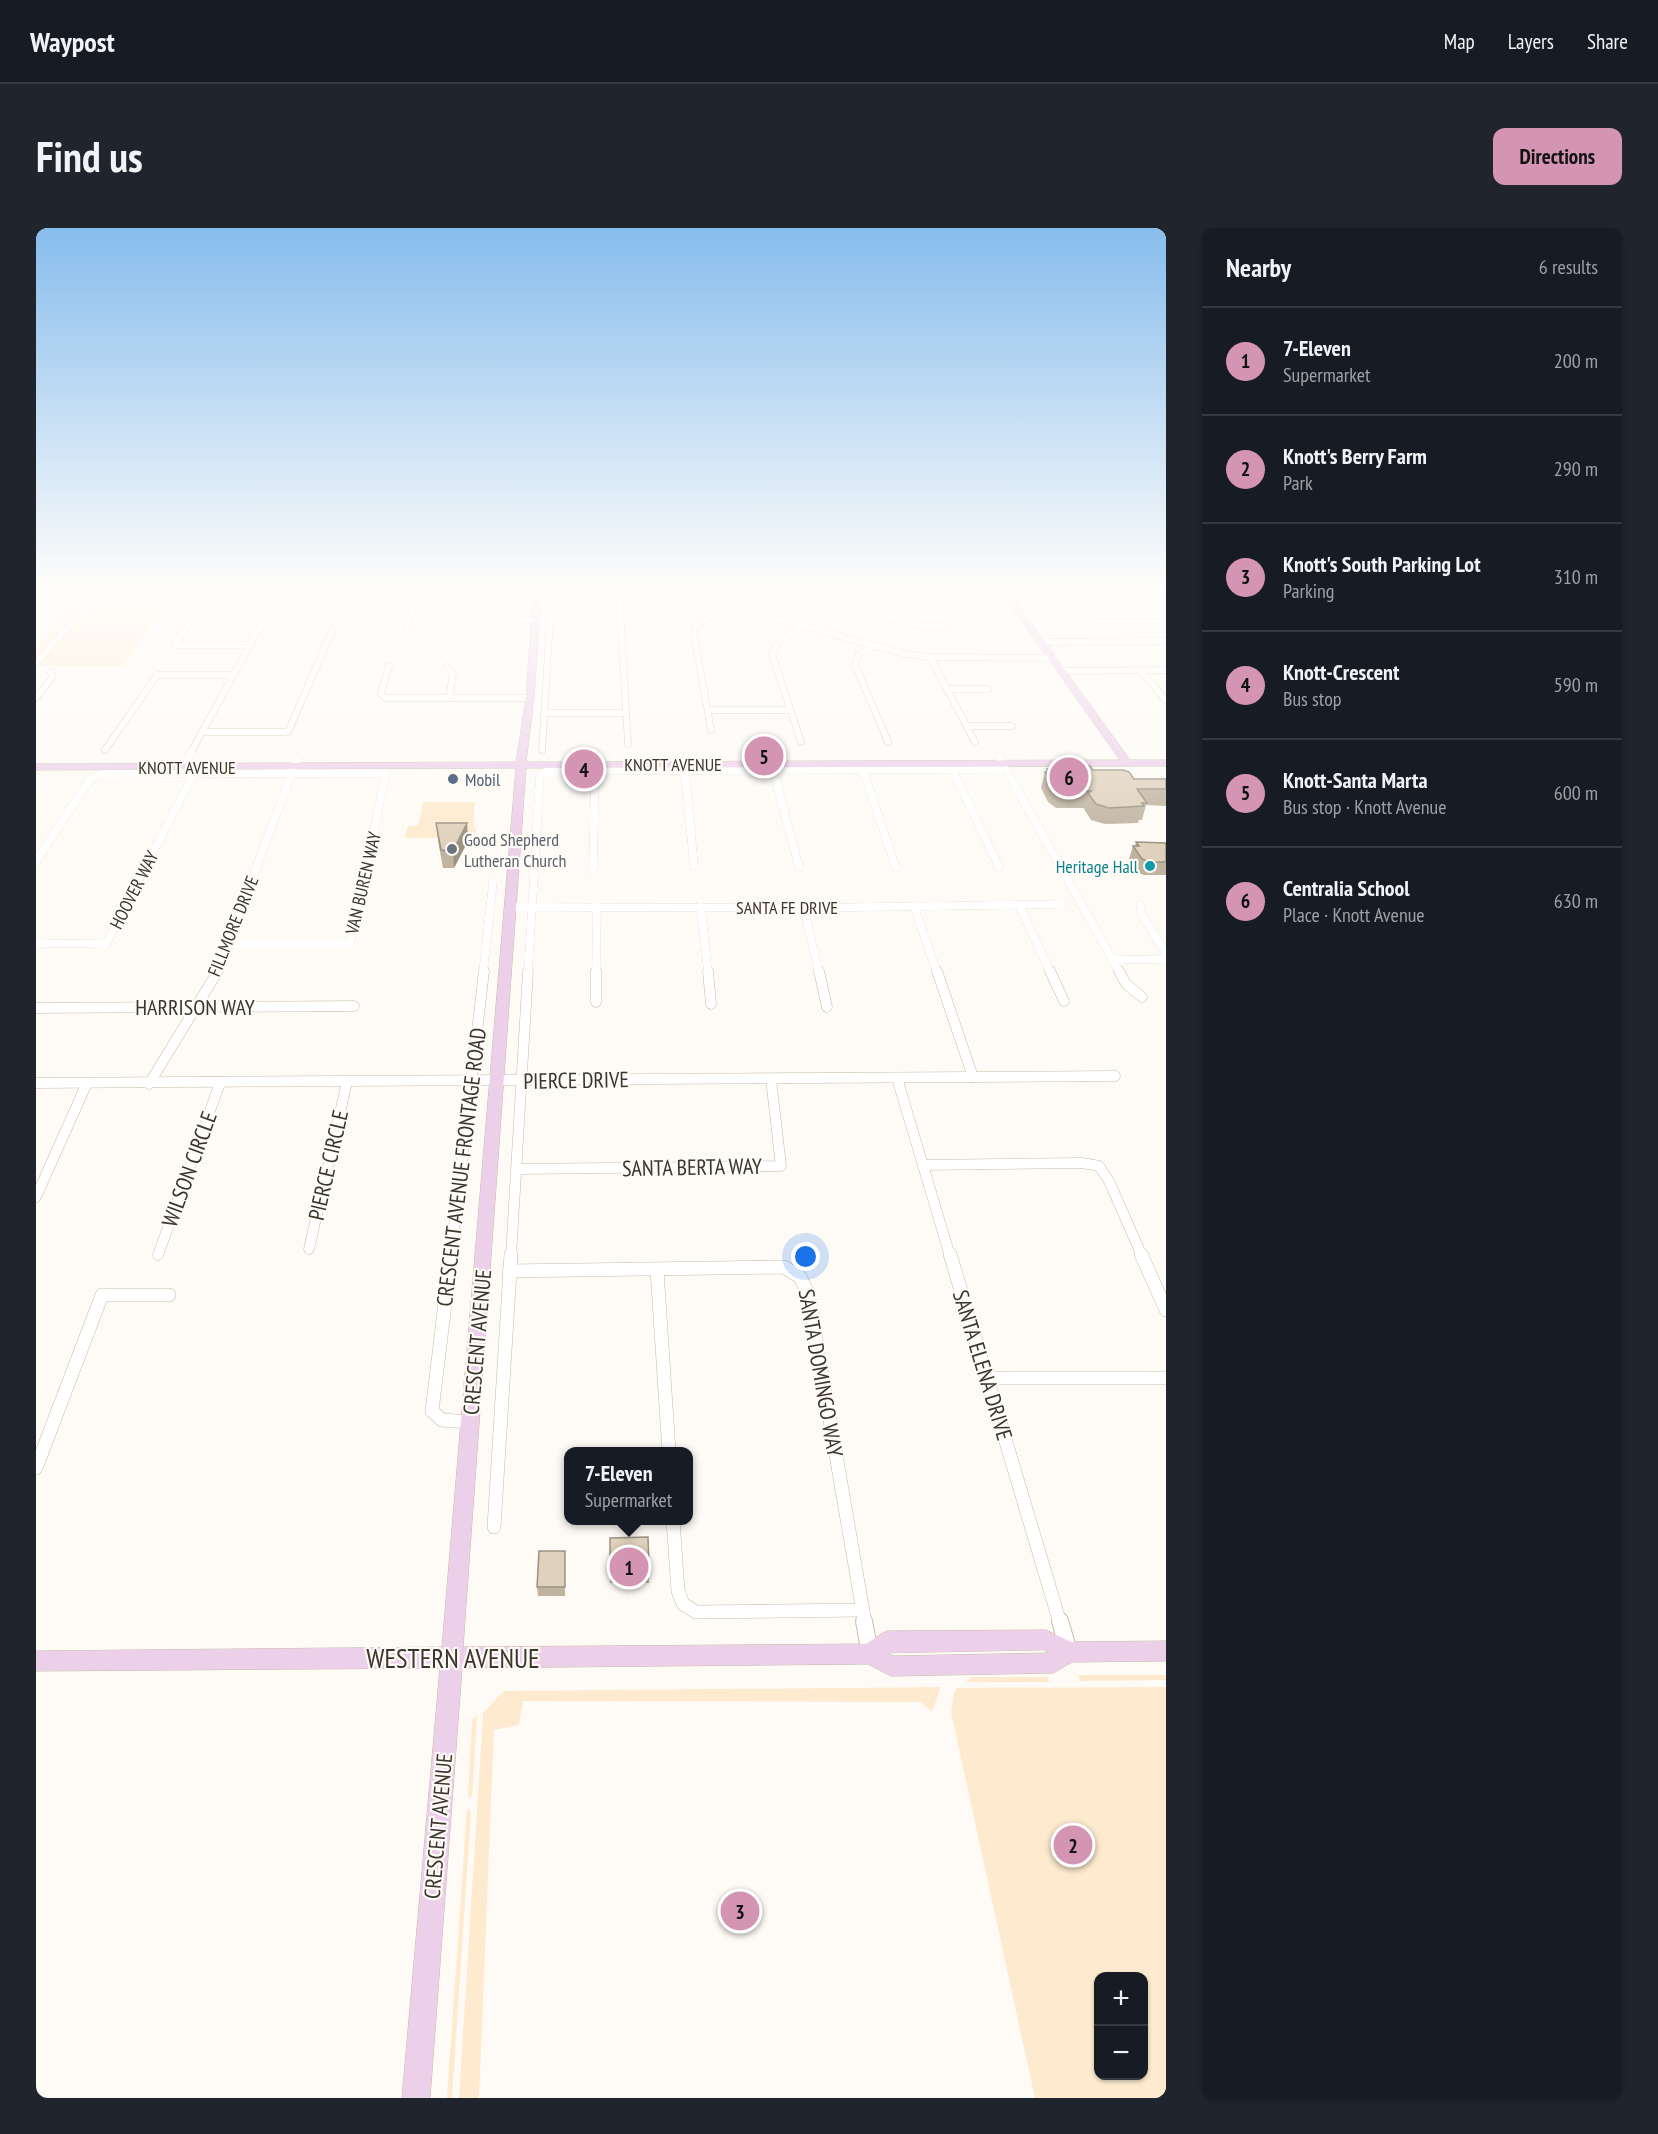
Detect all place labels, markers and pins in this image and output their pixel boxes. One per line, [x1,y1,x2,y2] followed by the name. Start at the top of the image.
[744,734,784,778] pin: 5
[564,746,604,792] pin: 4
[1050,754,1088,800] pin: 6
[465,768,501,791] place label: Mobil
[446,772,460,786] marker: Mobil
[464,828,566,872] place label: Good Shepherd Lutheran Church
[445,842,459,856] marker: Good Shepherd Lutheran Church
[1056,855,1139,878] place label: Heritage Hall
[1143,859,1157,873] marker: Heritage Hall
[610,1544,648,1590] pin: 1
[1054,1822,1092,1868] pin: 2
[720,1888,760,1934] pin: 3

